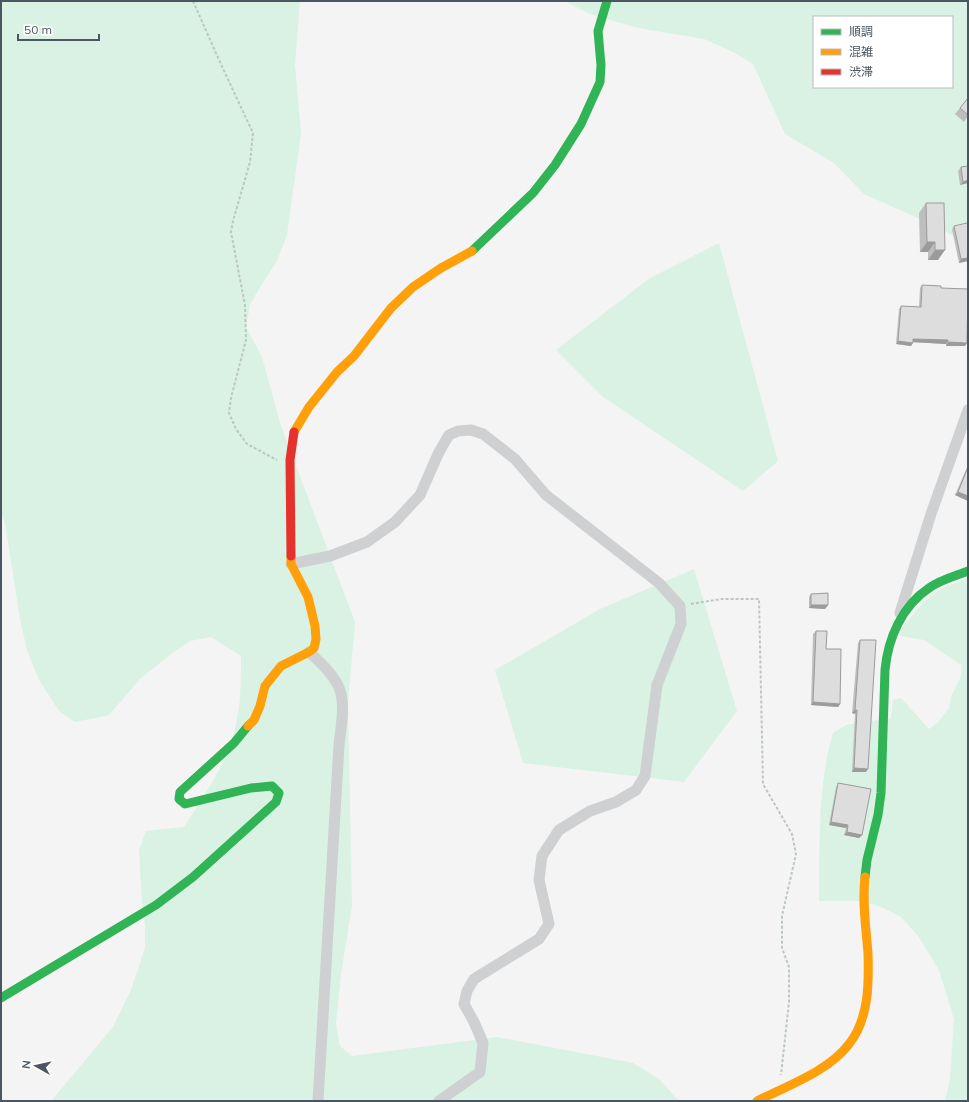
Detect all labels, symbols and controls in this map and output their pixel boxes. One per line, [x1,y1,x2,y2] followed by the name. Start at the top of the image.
[18,16,99,42] scale bar
[813,16,953,88] legend
[24,22,52,37] text: 50 m
[849,24,873,39] text: 順調
[849,44,873,59] text: 混雑
[849,64,873,79] text: 渋滞
[16,1046,56,1086] north arrow
[19,1060,34,1070] text: N

